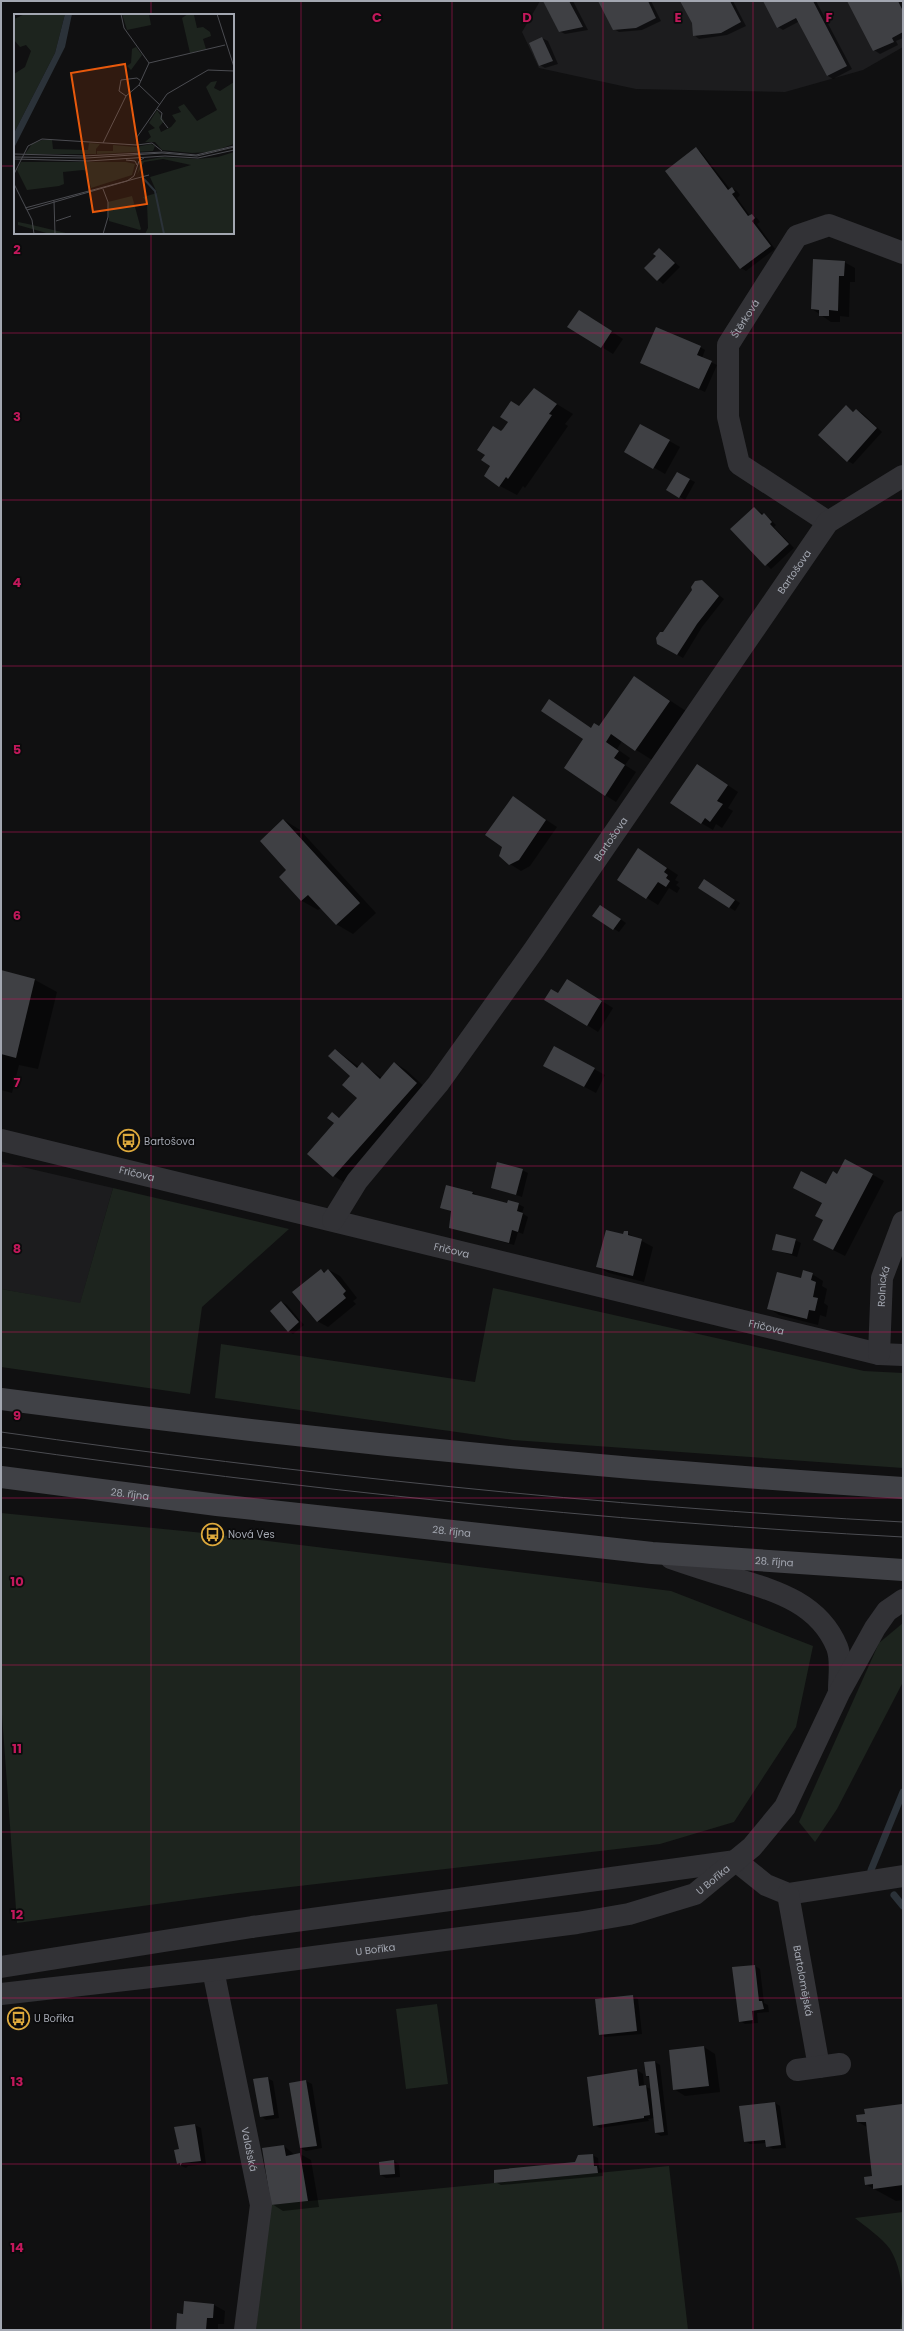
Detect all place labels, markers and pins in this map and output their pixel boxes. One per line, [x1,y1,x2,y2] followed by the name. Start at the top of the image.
[115,1128,141,1154] bus stop icon: Bartošova
[144,1134,195,1149] place label: Bartošova
[200,1521,226,1547] bus stop icon: Nová Ves
[228,1527,275,1542] place label: Nová Ves
[6,2005,32,2031] bus stop icon: U Boříka
[34,2011,74,2026] place label: U Boříka

